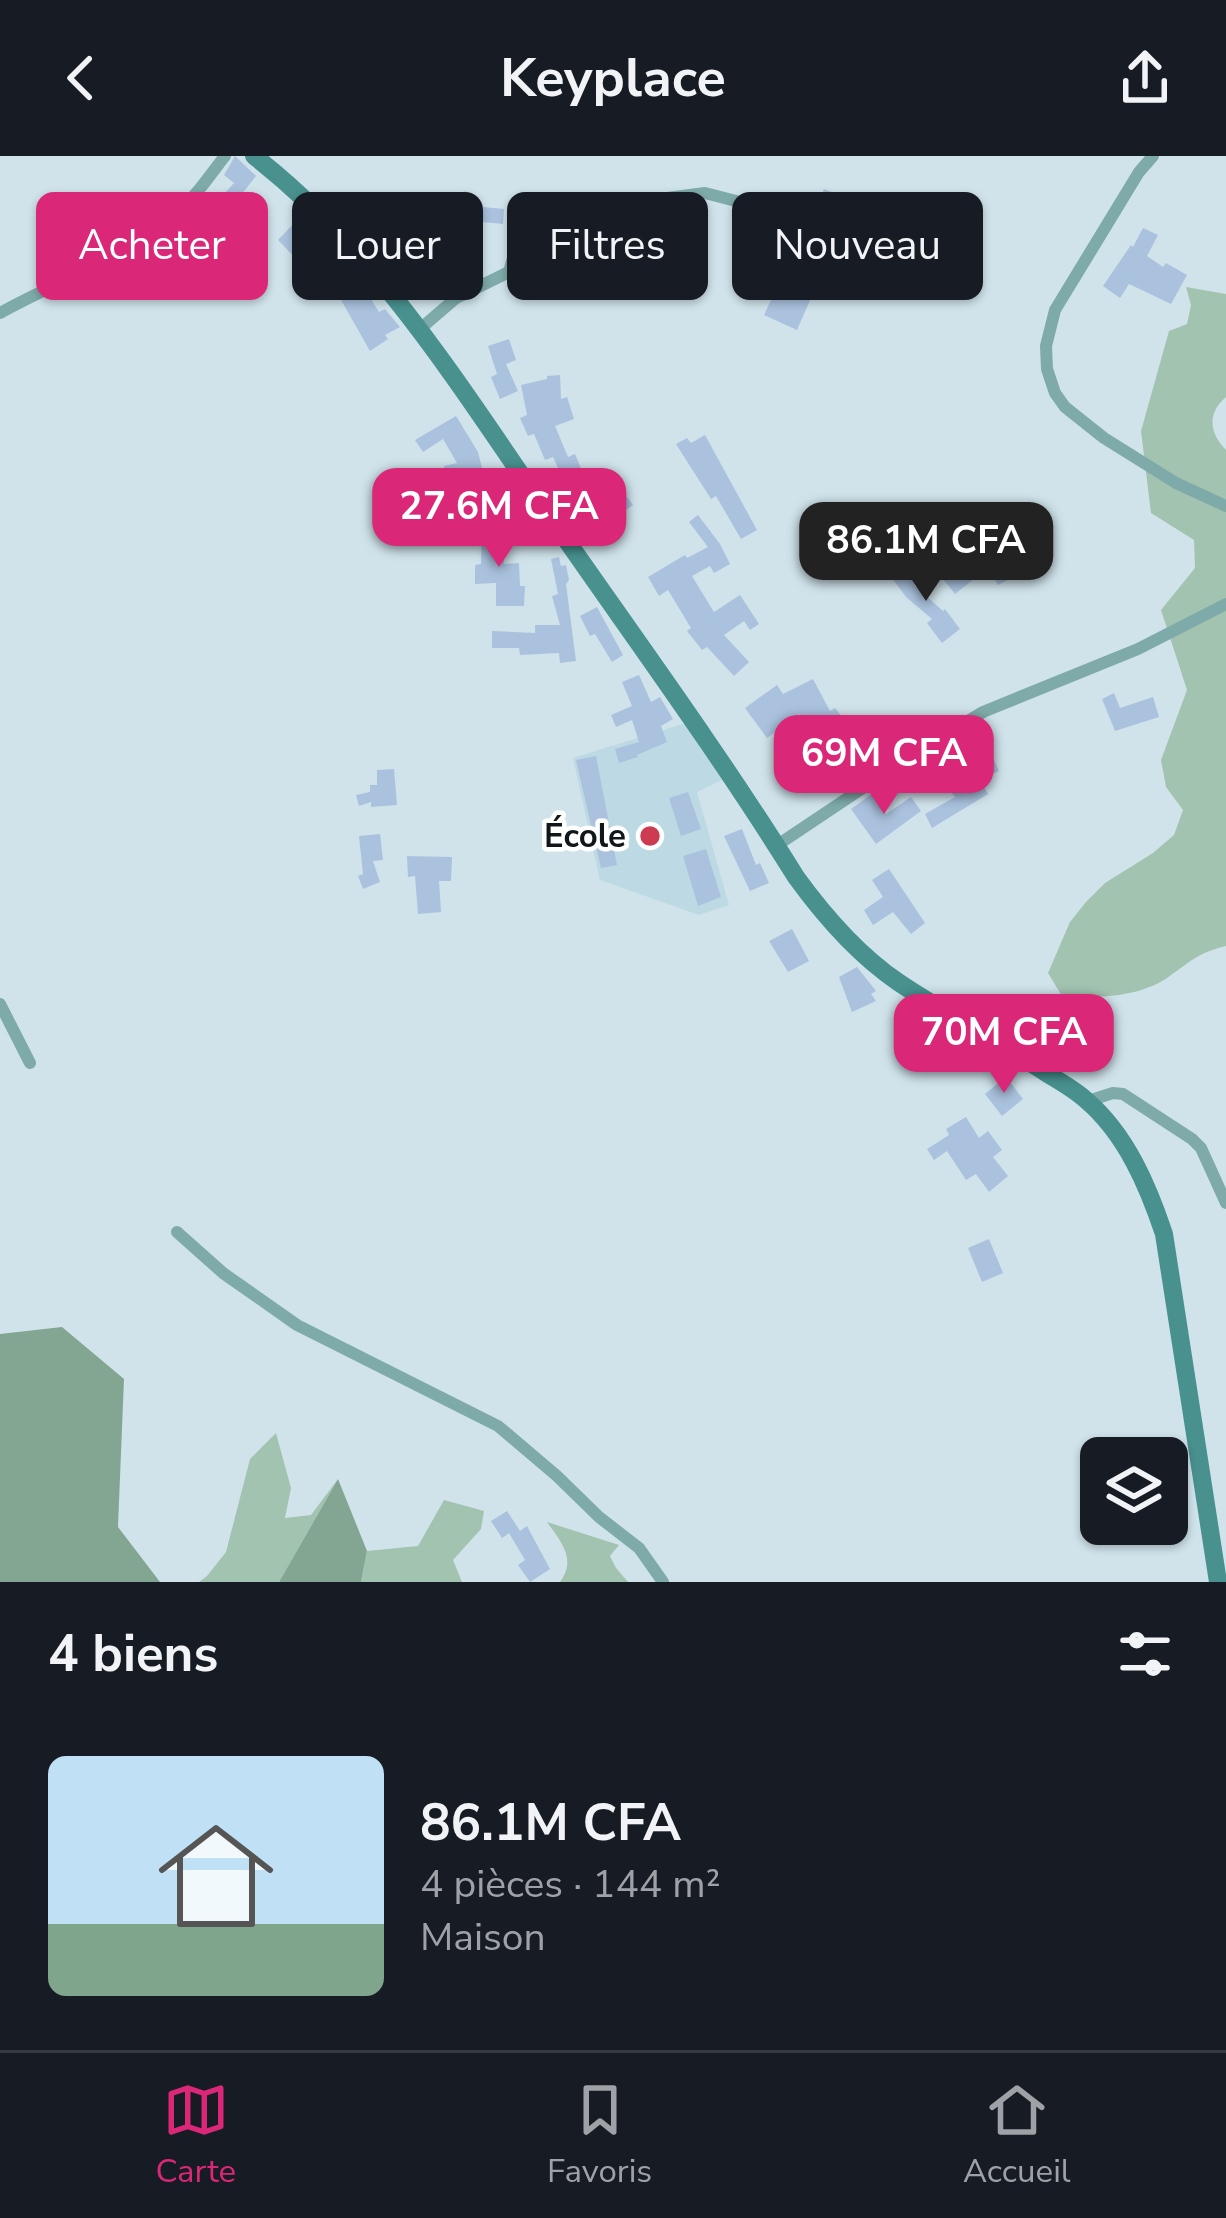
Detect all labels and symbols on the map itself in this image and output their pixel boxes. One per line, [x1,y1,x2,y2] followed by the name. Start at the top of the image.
[362,468,636,570] pin: 27.6M CFA
[789,502,1063,604] pin: 86.1M CFA
[773,715,995,817] pin: 69M CFA
[544,814,626,859] place label: École
[637,823,663,849] marker: École
[893,994,1115,1096] pin: 70M CFA

